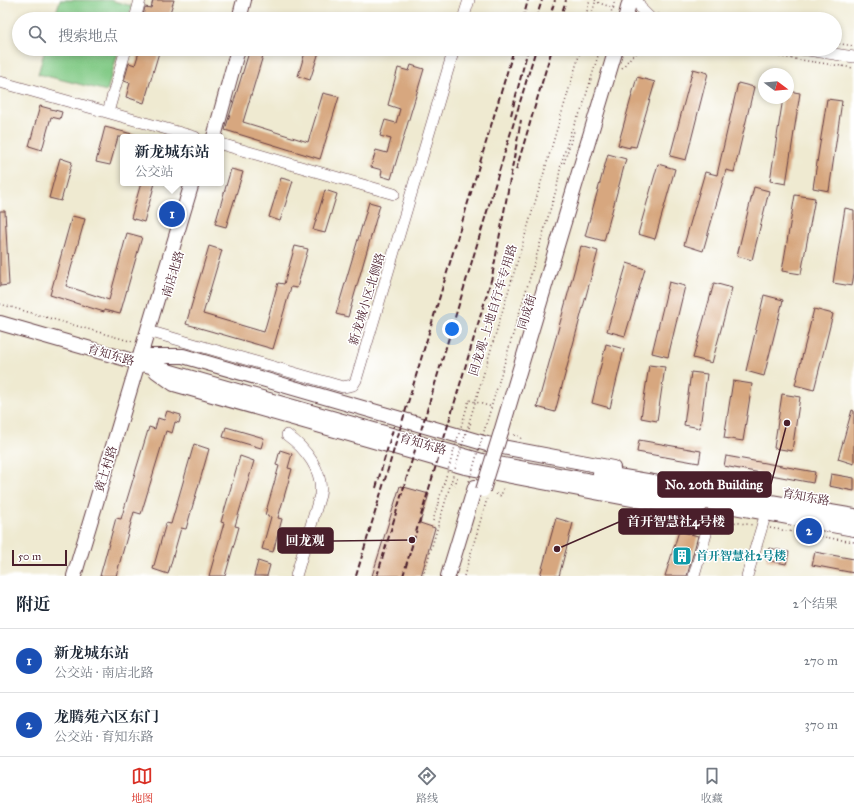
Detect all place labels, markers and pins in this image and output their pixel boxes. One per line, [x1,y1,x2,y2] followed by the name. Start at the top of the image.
[159,199,185,229] pin: 1
[658,472,771,497] callout: No. 20th Building
[619,509,733,534] callout: 首开智慧社4号楼
[796,516,822,546] pin: 2
[278,528,333,553] callout: 回龙观
[671,545,693,567] building icon: 首开智慧社2号楼
[696,549,786,563] place label: 首开智慧社2号楼

